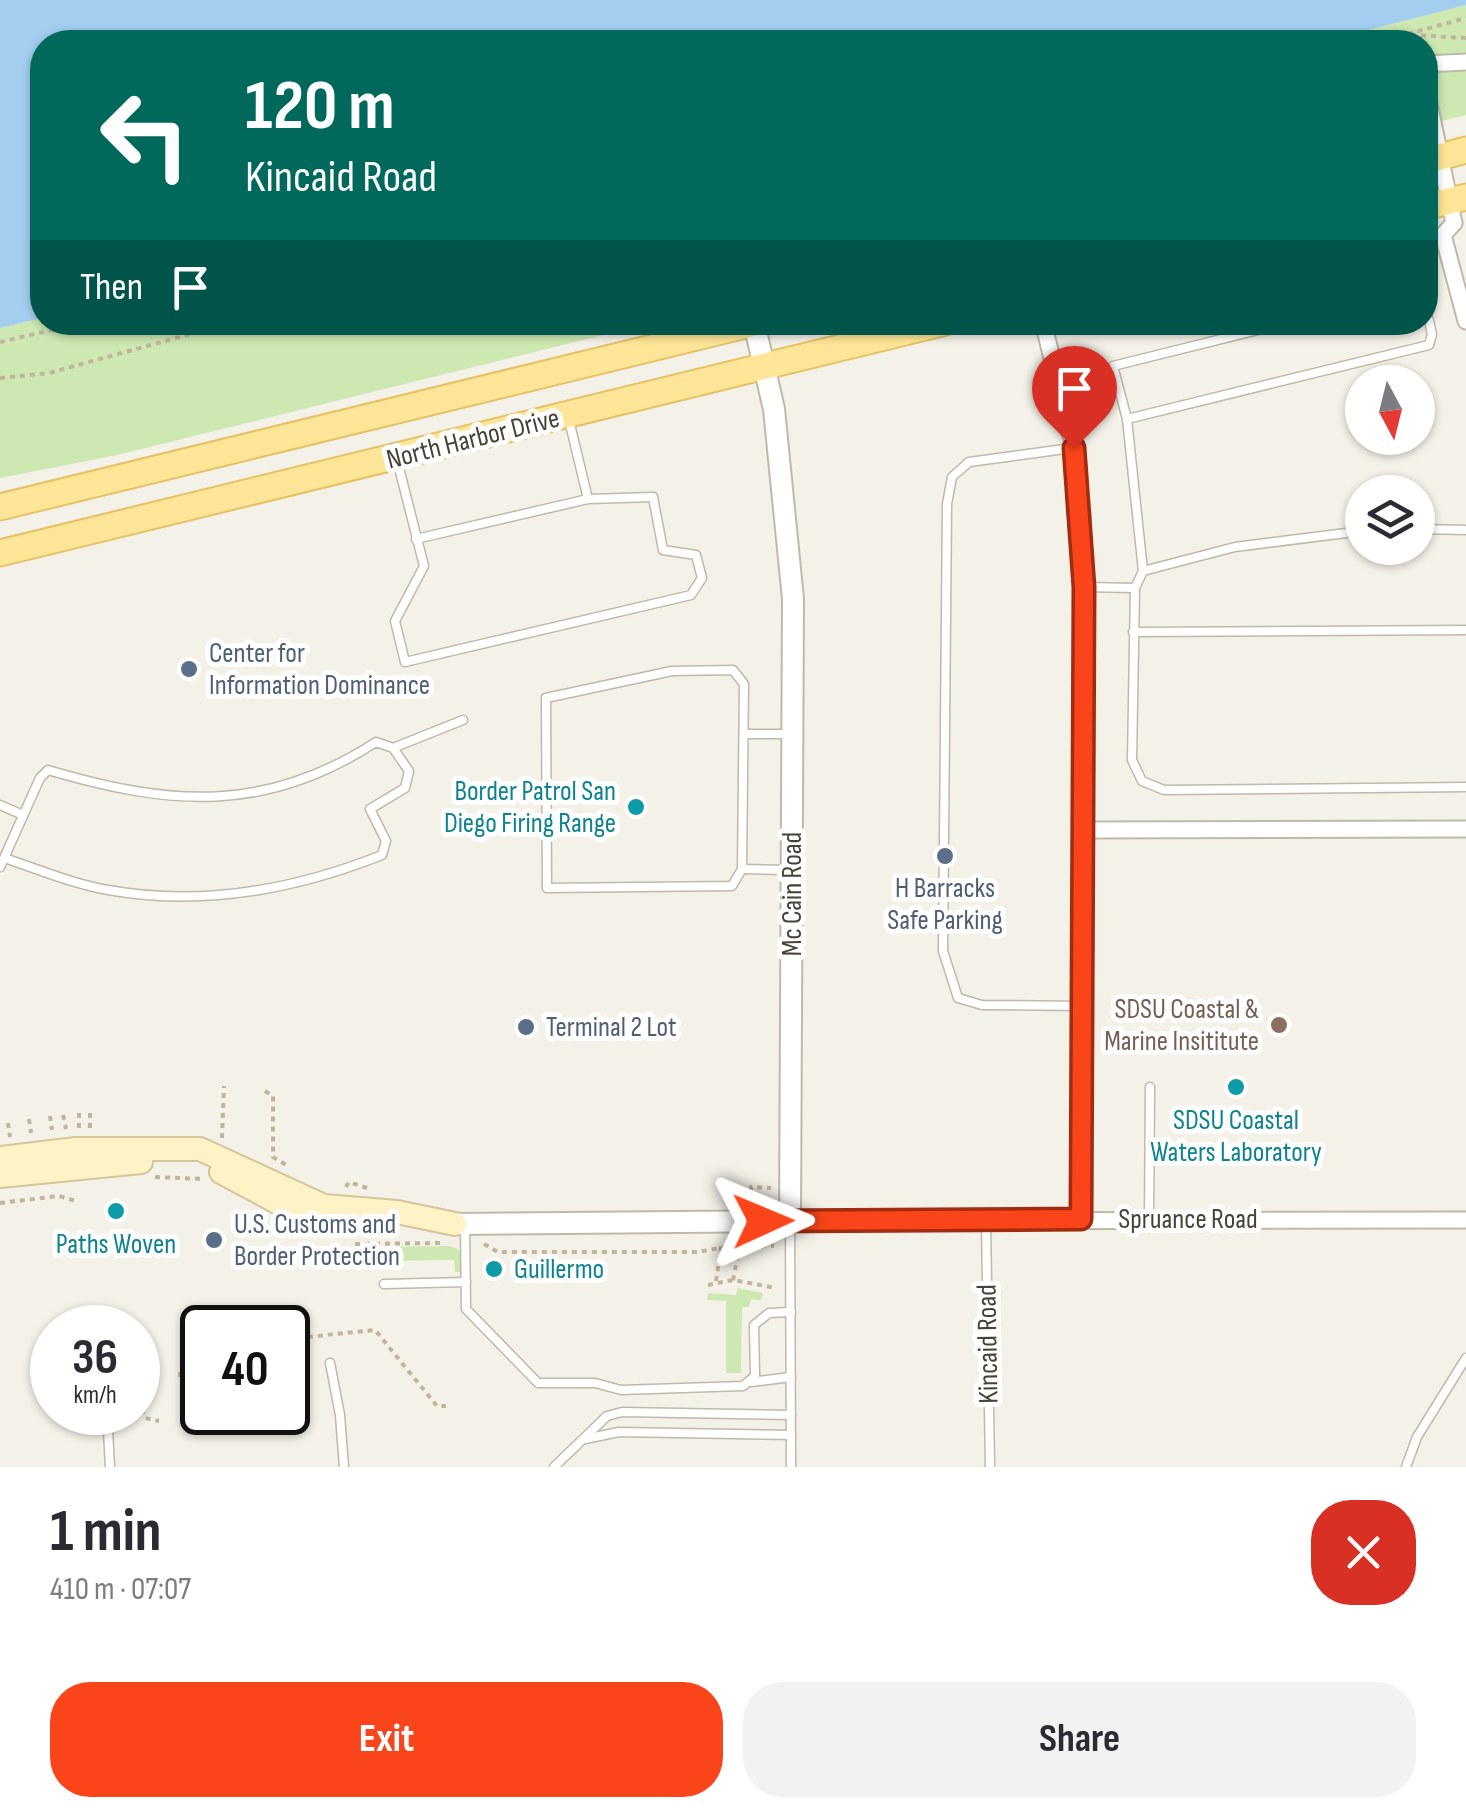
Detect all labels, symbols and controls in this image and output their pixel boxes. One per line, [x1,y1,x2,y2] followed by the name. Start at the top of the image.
[245,65,395,149] text: 120 m
[80,70,210,200] icon: left
[245,150,437,205] text: Kincaid Road
[163,260,218,315] icon: arrive
[80,265,143,310] text: Then
[1032,346,1117,449] pin
[1047,361,1102,416] icon: arrive
[1345,365,1435,455] north arrow
[1345,365,1435,565] map controls
[383,402,563,476] street label: North Harbor Drive
[1345,475,1435,565] button: layers
[209,637,430,702] place label: Center for Information Dominance
[178,658,200,680] marker: Center for Information Dominance
[444,775,616,840] place label: Border Patrol San Diego Firing Range
[625,796,647,818] marker: Border Patrol San Diego Firing Range
[776,832,809,956] street label: Mc Cain Road
[934,845,956,867] marker: H Barracks Safe Parking
[887,872,1003,937] place label: H Barracks Safe Parking
[1104,993,1259,1058] place label: SDSU Coastal & Marine Insititute
[546,1011,677,1044] place label: Terminal 2 Lot
[1268,1014,1290,1036] marker: SDSU Coastal & Marine Insititute
[515,1016,537,1038] marker: Terminal 2 Lot
[1225,1076,1247,1098] marker: SDSU Coastal Waters Laboratory
[1150,1104,1322,1169] place label: SDSU Coastal Waters Laboratory
[711,1169,815,1273] position arrow
[105,1200,127,1222] marker: Paths Woven
[1118,1203,1258,1236] street label: Spruance Road
[234,1208,400,1273] place label: U.S. Customs and Border Protection
[56,1228,176,1261] place label: Paths Woven
[203,1229,225,1251] marker: U.S. Customs and Border Protection
[514,1253,604,1286] place label: Guillermo
[483,1258,505,1280] marker: Guillermo
[970,1284,1006,1404] street label: Kincaid Road
[180,1305,310,1435] speed limit sign: 40
[72,1328,118,1388] text: 36
[73,1380,117,1411] text: km/h
[50,1496,162,1568] text: 1 min
[1311,1500,1416,1605] button: close
[50,1570,191,1609] text: 410 m · 07:07
[50,1682,723,1797] button: Exit
[743,1682,1416,1797] button: Share

